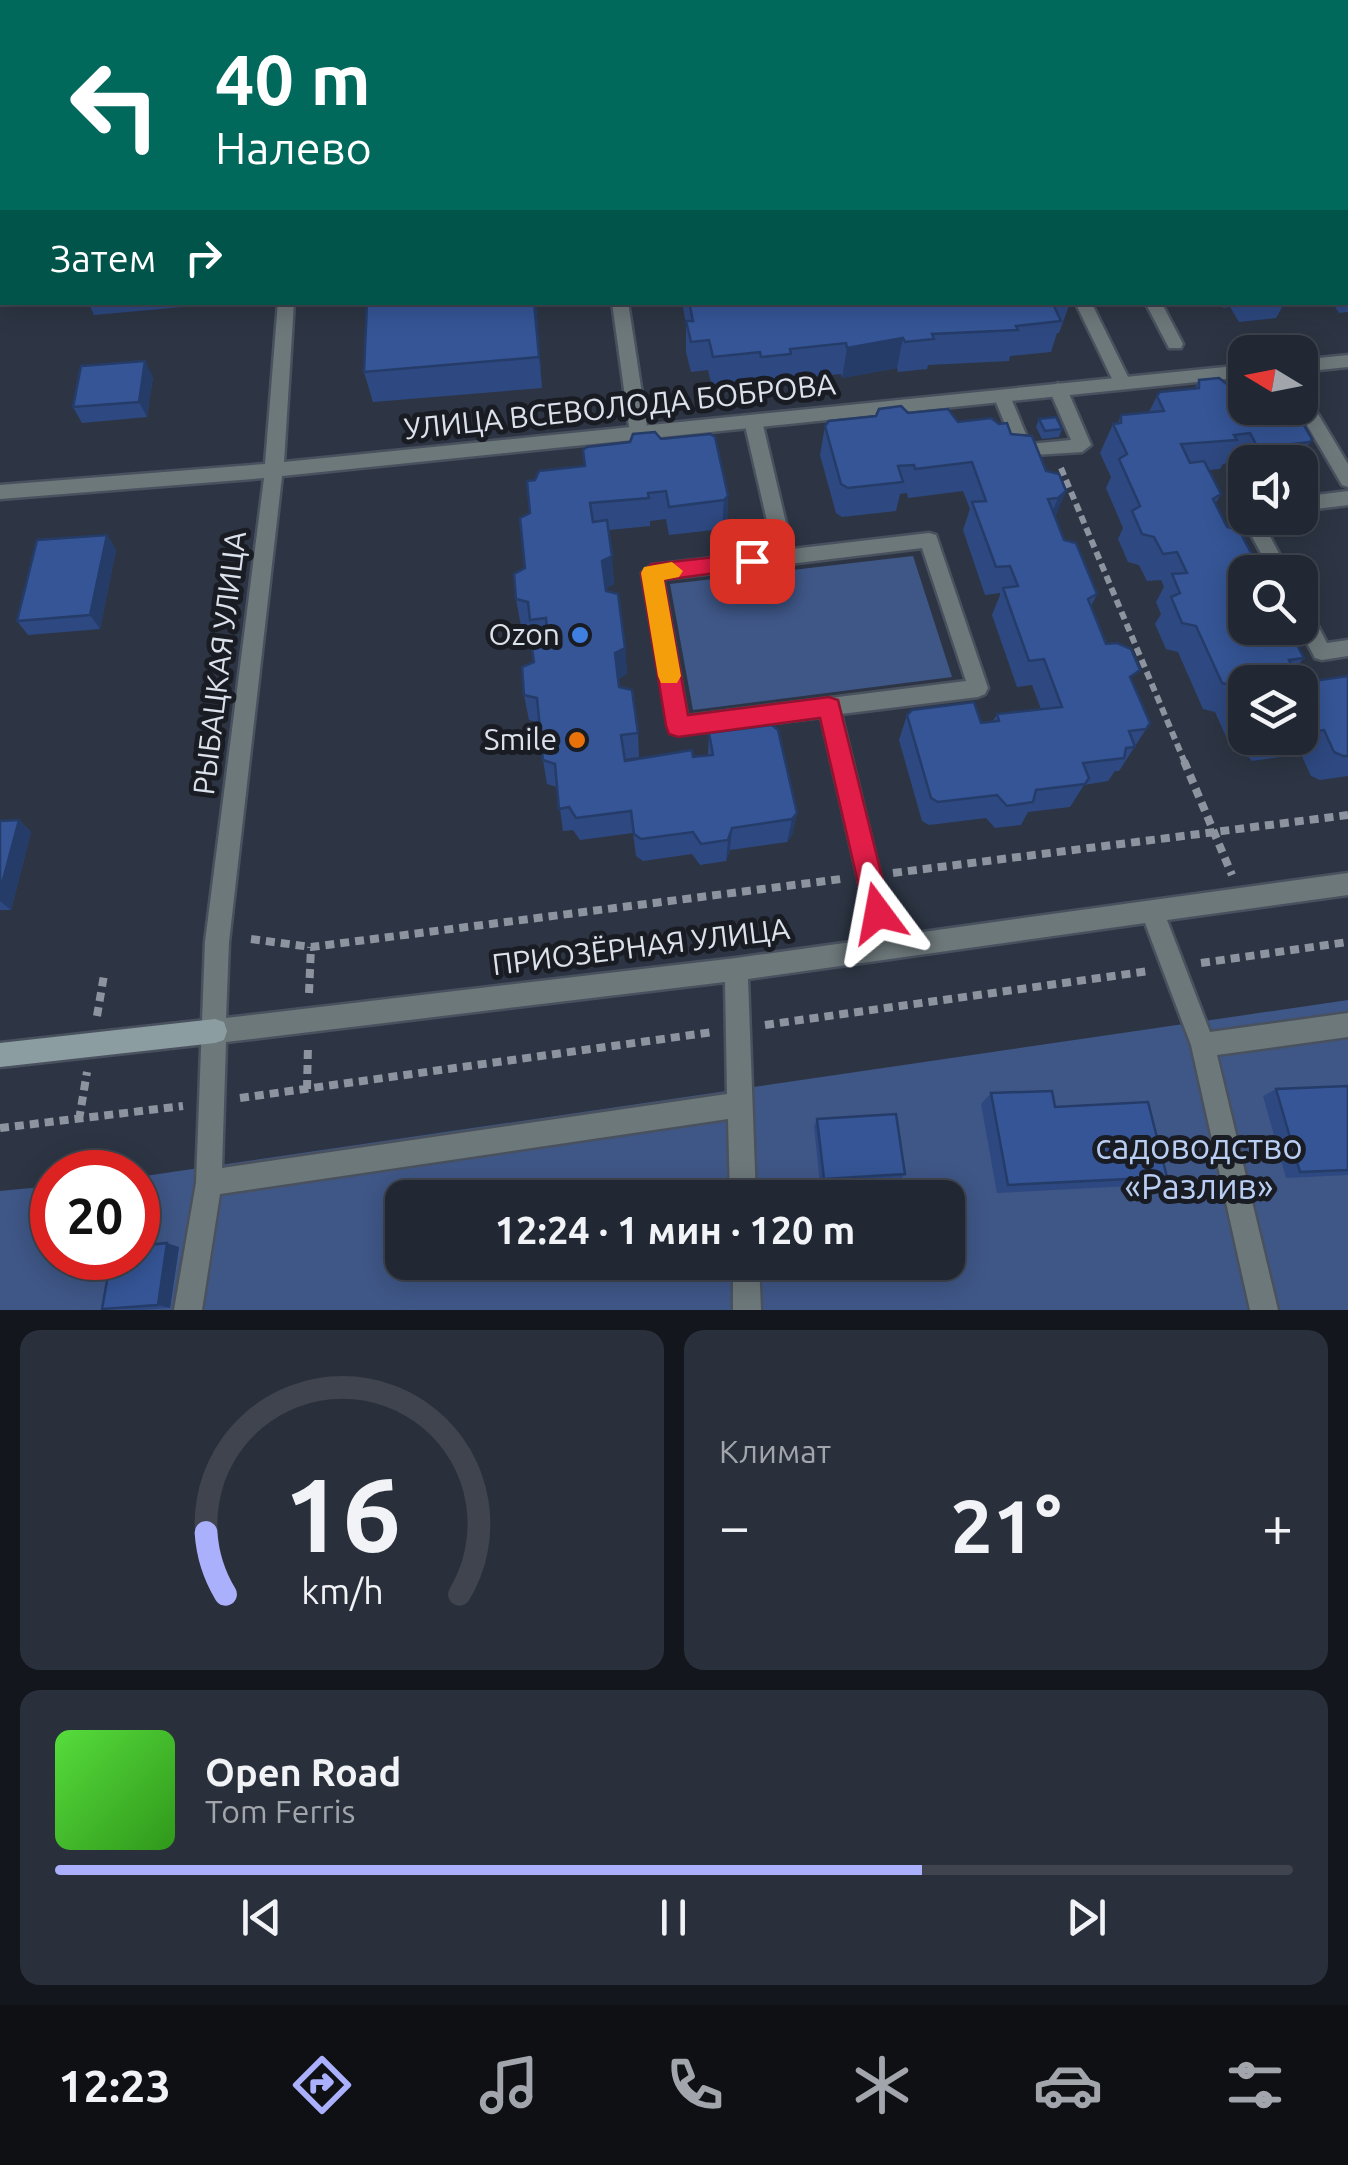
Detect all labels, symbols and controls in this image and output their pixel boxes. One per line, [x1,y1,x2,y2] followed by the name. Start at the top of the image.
[50,40,180,170] icon: left
[215,40,371,118] text: 40 m
[215,122,372,173] text: Налево
[176,230,231,285] icon: right
[50,237,156,279] text: Затем
[1228,335,1318,425] north arrow
[1228,335,1318,755] map controls
[402,366,838,446] street label: УЛИЦА ВСЕВОЛОДА БОБРОВА
[1228,445,1318,535] button: sound
[710,519,795,604] pin
[186,529,252,797] street label: РЫБАЦКАЯ УЛИЦА
[725,534,780,589] icon: arrive
[1228,555,1318,645] button: search
[489,617,560,651] place label: Ozon
[569,624,591,646] marker: Ozon
[1228,665,1318,755] button: layers
[484,722,557,756] place label: Smile
[566,729,588,751] marker: Smile
[826,861,930,965] position arrow
[490,911,792,981] street label: ПРИОЗЁРНАЯ УЛИЦА
[1095,1126,1303,1206] park label: садоводство «Разлив»
[30,1150,160,1280] speed limit sign: 20
[495,1209,855,1251] text: 12:24 · 1 мин · 120 m
[719,1433,831,1469] text: Климат
[283,1455,401,1572] text: 16
[950,1483,1062,1567] text: 21°
[719,1495,750,1556] text: −
[1262,1495,1293,1556] text: +
[301,1571,383,1611] text: km/h
[205,1751,401,1793] text: Open Road
[205,1793,355,1829] text: Tom Ferris
[234,1890,289,1945] icon: previous
[646,1890,701,1945] icon: pause
[1059,1890,1114,1945] icon: next
[287,2050,357,2120] icon: directions
[474,2050,544,2120] icon: music
[660,2050,730,2120] icon: phone
[847,2050,917,2120] icon: climate
[1033,2050,1103,2120] icon: car
[1220,2050,1290,2120] icon: filters
[58,2060,171,2111] text: 12:23

